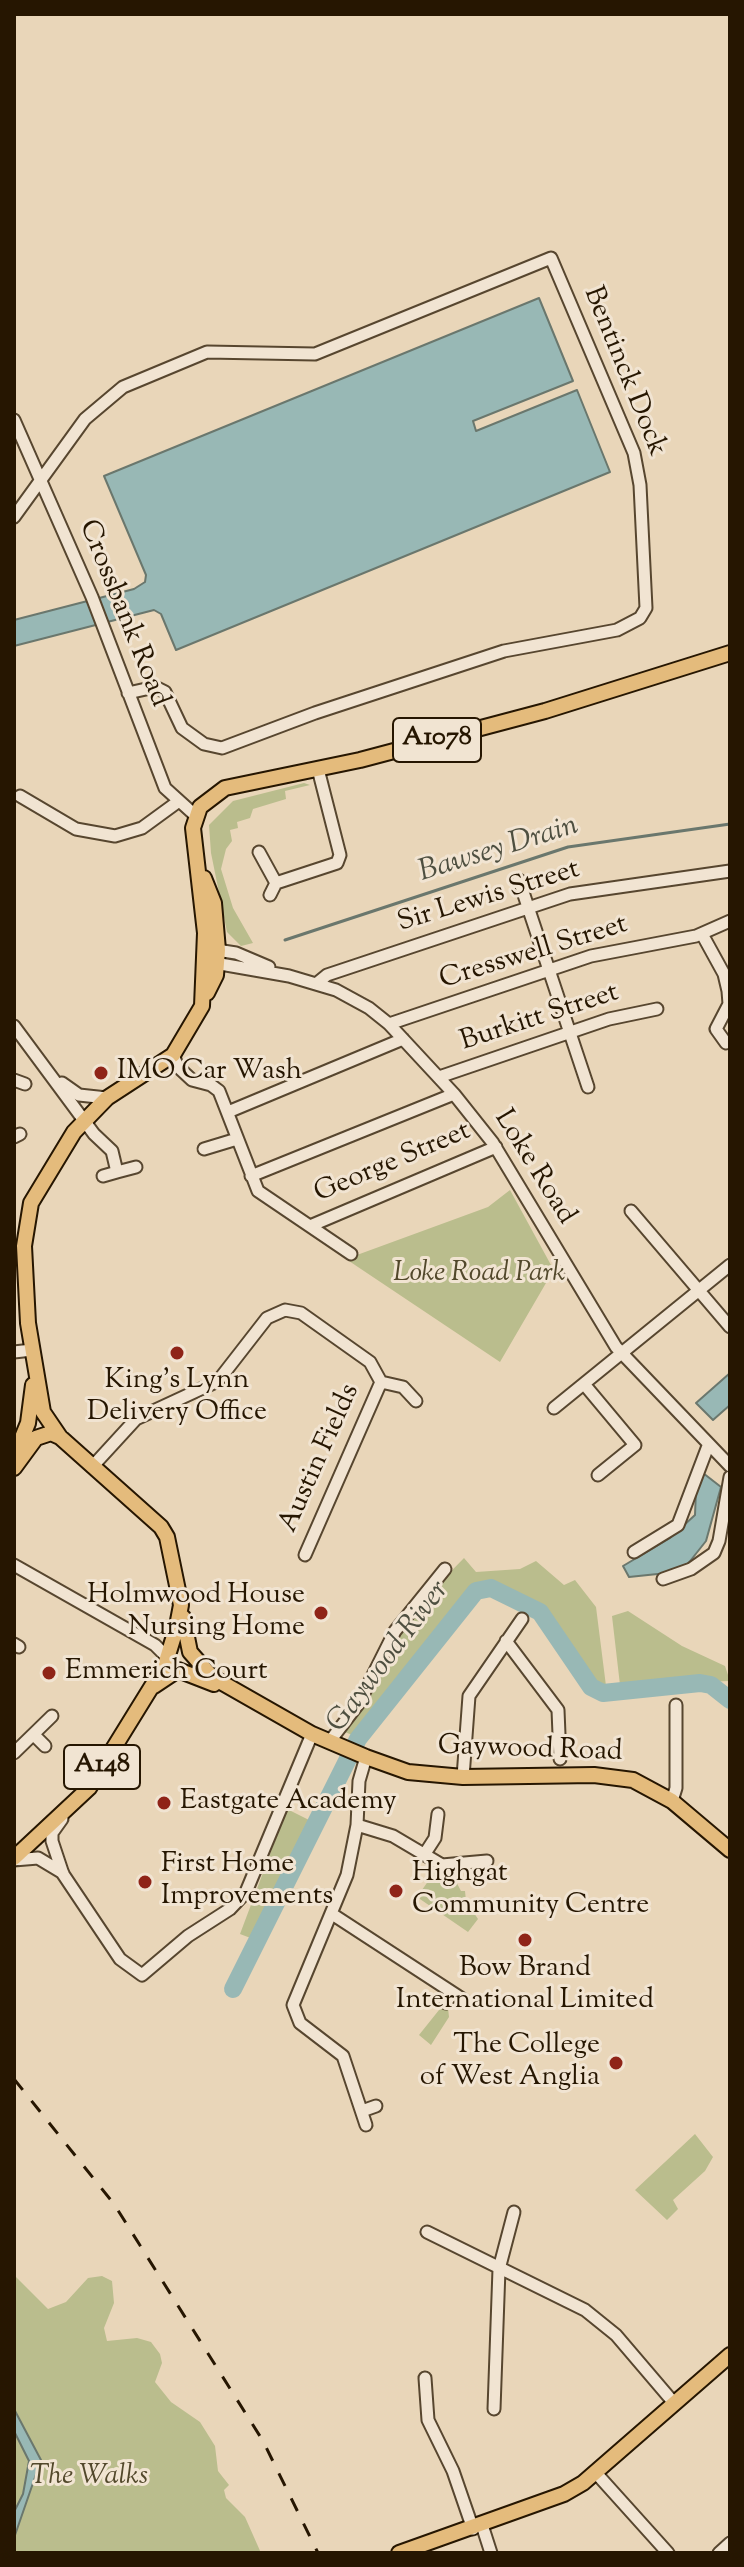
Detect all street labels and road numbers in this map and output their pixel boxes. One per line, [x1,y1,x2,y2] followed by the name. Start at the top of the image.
[574,282,672,462] street label: Bentinck Dock
[69,516,175,712] street label: Crossbank Road
[393,718,481,762] road number: A1078
[394,854,584,942] street label: Sir Lewis Street
[436,909,632,999] street label: Cresswell Street
[457,978,623,1060] street label: Burkitt Street
[485,1105,581,1231] street label: Loke Road
[310,1116,476,1212] street label: George Street
[273,1379,369,1539] street label: Austin Fields
[437,1731,623,1771] street label: Gaywood Road
[64,1745,140,1789] road number: A148

